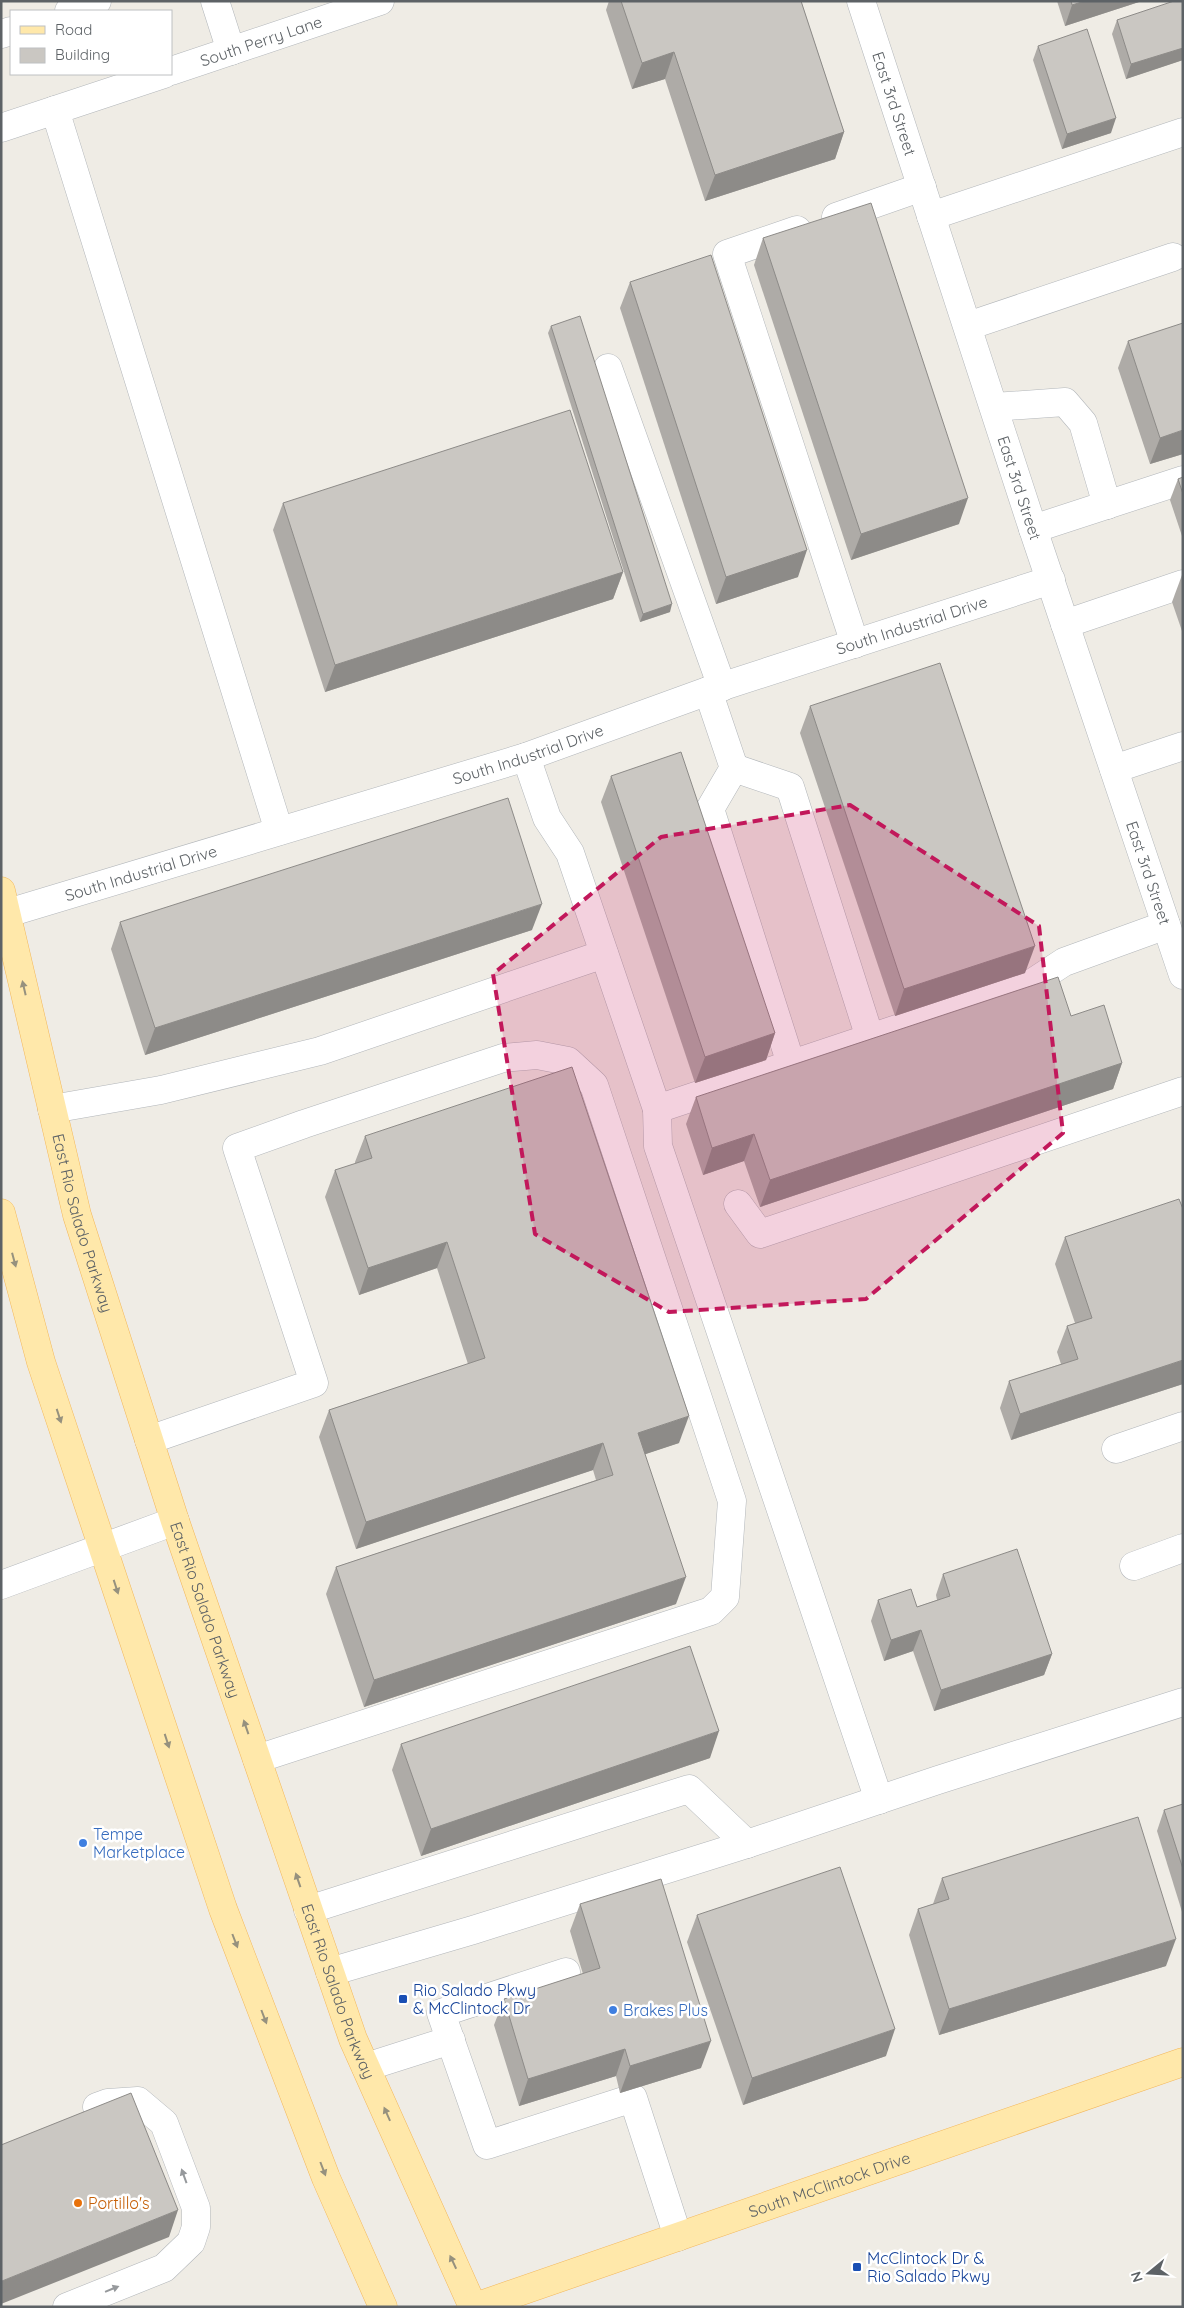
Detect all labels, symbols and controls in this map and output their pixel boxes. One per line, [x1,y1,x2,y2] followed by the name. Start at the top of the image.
[10,10,172,75] legend
[197,11,325,71] street label: South Perry Lane
[55,20,92,39] text: Road
[55,45,110,64] text: Building
[868,49,921,158] street label: East 3rd Street
[993,433,1046,542] street label: East 3rd Street
[834,591,990,659] street label: South Industrial Drive
[450,720,606,789] street label: South Industrial Drive
[1122,818,1175,927] street label: East 3rd Street
[62,841,219,905] street label: South Industrial Drive
[20,981,28,996] one-way arrow
[48,1132,118,1315] street label: East Rio Salado Parkway
[10,1253,18,1268] one-way arrow
[56,1409,63,1424] one-way arrow
[166,1519,245,1701] street label: East Rio Salado Parkway
[112,1580,120,1595] one-way arrow
[242,1719,249,1734] one-way arrow
[163,1734,171,1749] one-way arrow
[93,1824,185,1862] place label: Tempe Marketplace
[77,1837,89,1849] marker: Tempe Marketplace
[294,1873,302,1888] one-way arrow
[297,1901,380,2082] street label: East Rio Salado Parkway
[232,1933,239,1948] one-way arrow
[413,1980,536,2018] place label: Rio Salado Pkwy & McClintock Dr
[397,1993,409,2005] marker: Rio Salado Pkwy & McClintock Dr
[623,2000,708,2020] place label: Brakes Plus
[607,2004,619,2016] marker: Brakes Plus
[261,2010,269,2025] one-way arrow
[382,2107,390,2121] one-way arrow
[746,2147,913,2222] street label: South McClintock Drive
[319,2162,327,2177] one-way arrow
[180,2168,188,2183] one-way arrow
[88,2193,150,2213] place label: Portillo's
[72,2197,84,2209] marker: Portillo's
[867,2248,990,2286] place label: McClintock Dr & Rio Salado Pkwy
[1124,2248,1174,2298] north arrow
[449,2255,457,2269] one-way arrow
[851,2261,863,2273] marker: McClintock Dr & Rio Salado Pkwy
[1126,2269,1147,2285] text: N
[105,2284,120,2292] one-way arrow

